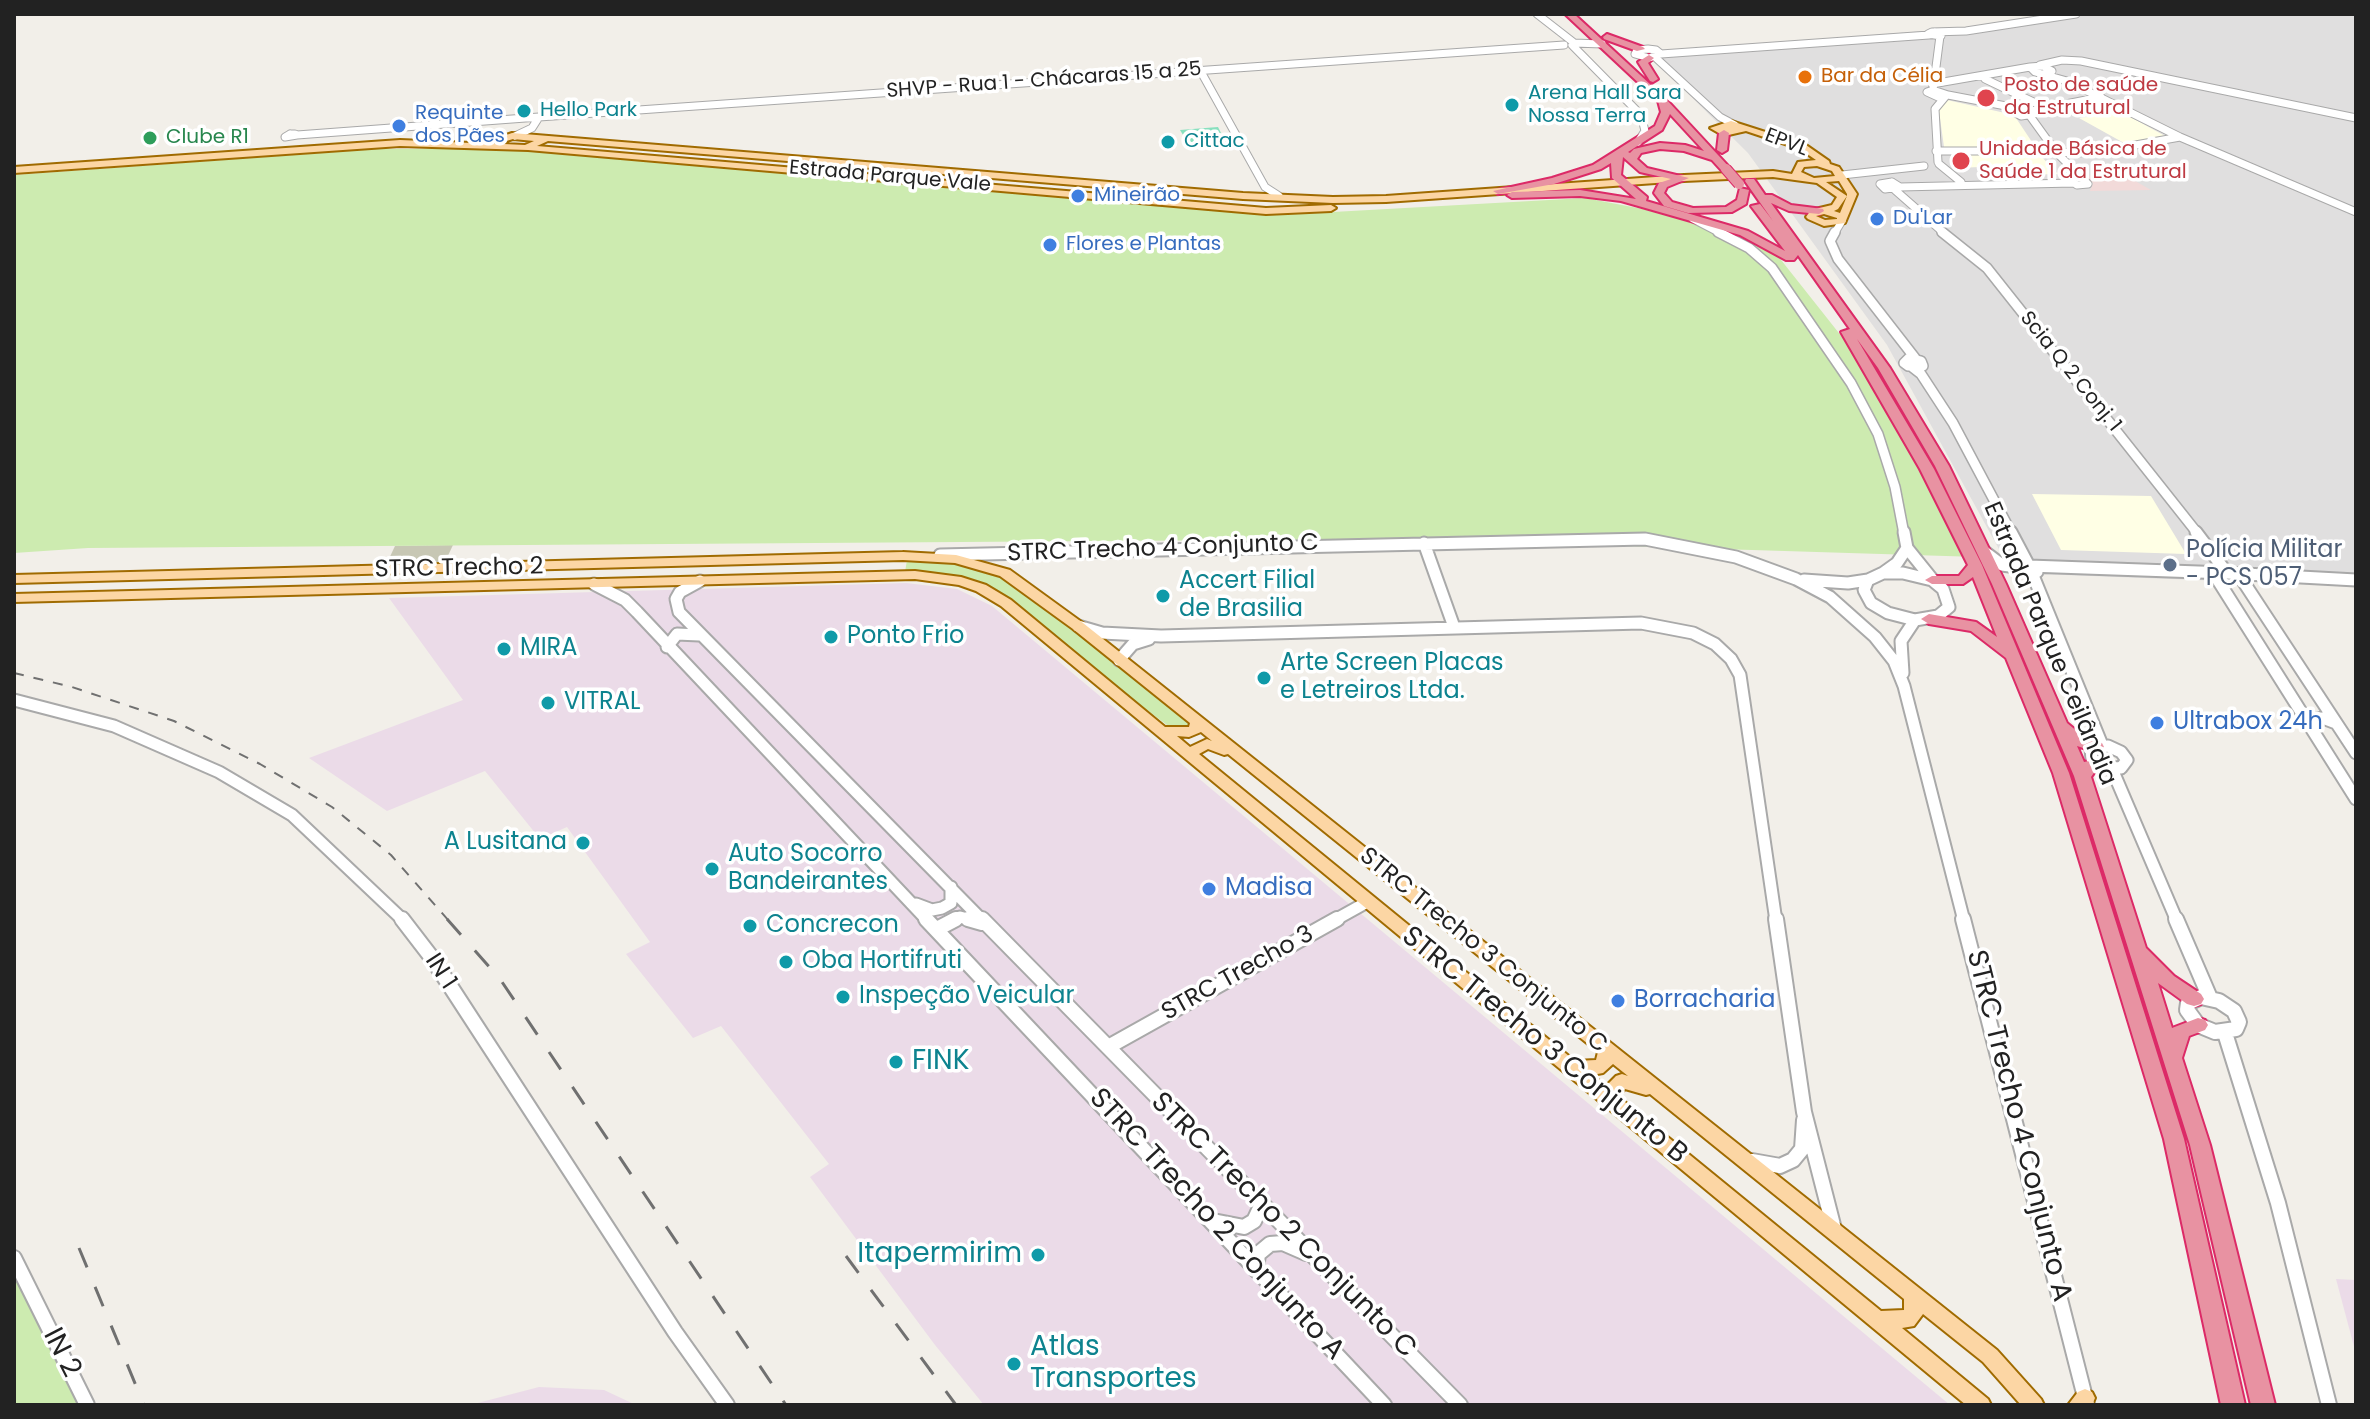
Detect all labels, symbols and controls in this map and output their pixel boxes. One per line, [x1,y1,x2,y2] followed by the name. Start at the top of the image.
[886,58,1202,104] street label: SHVP - Rua 1 - Chácaras 15 a 25
[1821,65,1943,89] place label: Bar da Célia
[1796,68,1814,86] marker: Bar da Célia
[2004,74,2158,121] place label: Posto de saúde da Estrutural
[1528,82,1682,129] place label: Arena Hall Sara Nossa Terra
[1975,87,1997,109] marker: Posto de saúde da Estrutural
[1503,96,1521,114] marker: Arena Hall Sara Nossa Terra
[540,99,637,123] place label: Hello Park
[415,102,505,149] place label: Requinte dos Pães
[515,102,533,120] marker: Hello Park
[390,117,408,135] marker: Requinte dos Pães
[1761,124,1811,162] street label: EPVL
[166,126,249,150] place label: Clube R1
[141,129,159,147] marker: Clube R1
[1184,130,1245,154] place label: Cittac
[1159,133,1177,151] marker: Cittac
[1979,138,2187,185] place label: Unidade Básica de Saúde 1 da Estrutural
[1950,150,1972,172] marker: Unidade Básica de Saúde 1 da Estrutural
[788,156,992,198] street label: Estrada Parque Vale
[1094,184,1180,208] place label: Mineirão
[1069,187,1087,205] marker: Mineirão
[1893,207,1953,231] place label: Du'Lar
[1868,210,1886,228] marker: Du'Lar
[1066,233,1221,257] place label: Flores e Plantas
[1041,236,1059,254] marker: Flores e Plantas
[2014,307,2126,437] street label: Scia Q 2 Conj. 1
[1976,498,2122,790] street label: Estrada Parque Ceilândia
[1007,529,1319,569] street label: STRC Trecho 4 Conjunto C
[2186,537,2342,593] place label: Polícia Militar - PCS 057
[374,553,544,585] street label: STRC Trecho 2
[2161,556,2179,574] marker: Polícia Militar - PCS 057
[1179,568,1315,624] place label: Accert Filial de Brasilia
[1154,587,1172,605] marker: Accert Filial de Brasilia
[847,623,964,651] place label: Ponto Frio
[822,628,840,646] marker: Ponto Frio
[520,635,577,663] place label: MIRA
[495,640,513,658] marker: MIRA
[1280,650,1504,706] place label: Arte Screen Placas e Letreiros Ltda.
[1255,669,1273,687] marker: Arte Screen Placas e Letreiros Ltda.
[564,689,640,717] place label: VITRAL
[539,694,557,712] marker: VITRAL
[2173,709,2323,737] place label: Ultrabox 24h
[2148,714,2166,732] marker: Ultrabox 24h
[444,829,567,857] place label: A Lusitana
[574,834,592,852] marker: A Lusitana
[728,841,888,897] place label: Auto Socorro Bandeirantes
[1353,842,1613,1060] street label: STRC Trecho 3 Conjunto C
[703,860,721,878] marker: Auto Socorro Bandeirantes
[1225,875,1313,903] place label: Madisa
[1200,880,1218,898] marker: Madisa
[766,912,899,940] place label: Concrecon
[741,917,759,935] marker: Concrecon
[1157,920,1319,1028] street label: STRC Trecho 3
[1394,920,1694,1172] street label: STRC Trecho 3 Conjunto B
[1958,947,2078,1305] street label: STRC Trecho 4 Conjunto A
[802,948,962,976] place label: Oba Hortifruti
[418,949,462,995] street label: IN 1
[777,953,795,971] marker: Oba Hortifruti
[859,983,1074,1011] place label: Inspeção Veicular
[1634,987,1775,1015] place label: Borracharia
[834,988,852,1006] marker: Inspeção Veicular
[1609,992,1627,1010] marker: Borracharia
[912,1045,969,1079] place label: FINK
[887,1053,905,1071] marker: FINK
[1081,1082,1351,1368] street label: STRC Trecho 2 Conjunto A
[1143,1086,1423,1366] street label: STRC Trecho 2 Conjunto C
[857,1238,1022,1272] place label: Itapermirim
[1029,1246,1047,1264] marker: Itapermirim
[35,1323,87,1383] street label: IN 2
[1030,1331,1197,1397] place label: Atlas Transportes
[1005,1355,1023,1373] marker: Atlas Transportes

